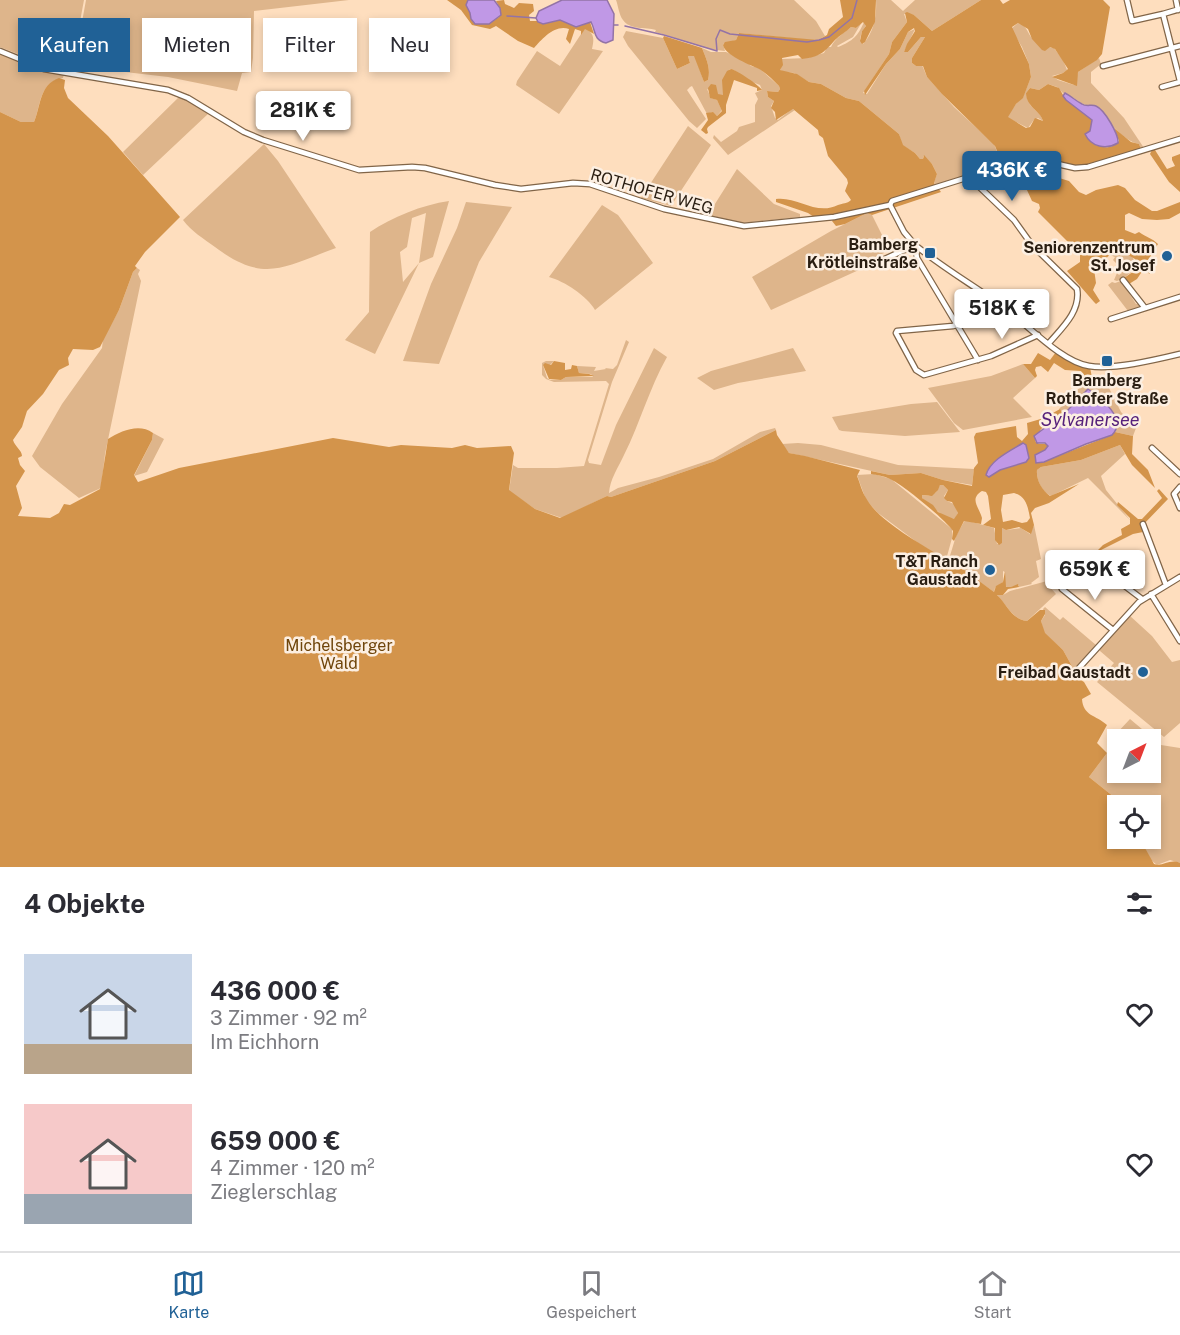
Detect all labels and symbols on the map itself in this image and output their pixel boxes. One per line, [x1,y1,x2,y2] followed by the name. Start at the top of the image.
[254,91,352,142] pin: 281K €
[963,151,1061,202] pin: 436K €
[588,165,715,218] street label: ROTHOFER WEG
[807,235,918,272] place label: Bamberg Krötleinstraße
[1023,238,1156,275] place label: Seniorenzentrum St. Josef
[923,246,937,260] marker: Bamberg Krötleinstraße
[1160,249,1174,263] marker: Seniorenzentrum St. Josef
[953,289,1051,340] pin: 518K €
[1100,354,1114,368] marker: Bamberg Rothofer Straße
[1046,371,1168,408] place label: Bamberg Rothofer Straße
[1040,409,1140,430] water label: Sylvanersee
[1046,550,1144,601] pin: 659K €
[896,552,978,589] place label: T&T Ranch Gaustadt
[983,563,997,577] marker: T&T Ranch Gaustadt
[285,636,393,673] park label: Michelsberger Wald
[998,663,1131,682] place label: Freibad Gaustadt
[1136,665,1150,679] marker: Freibad Gaustadt
[1107,729,1161,783] north arrow

